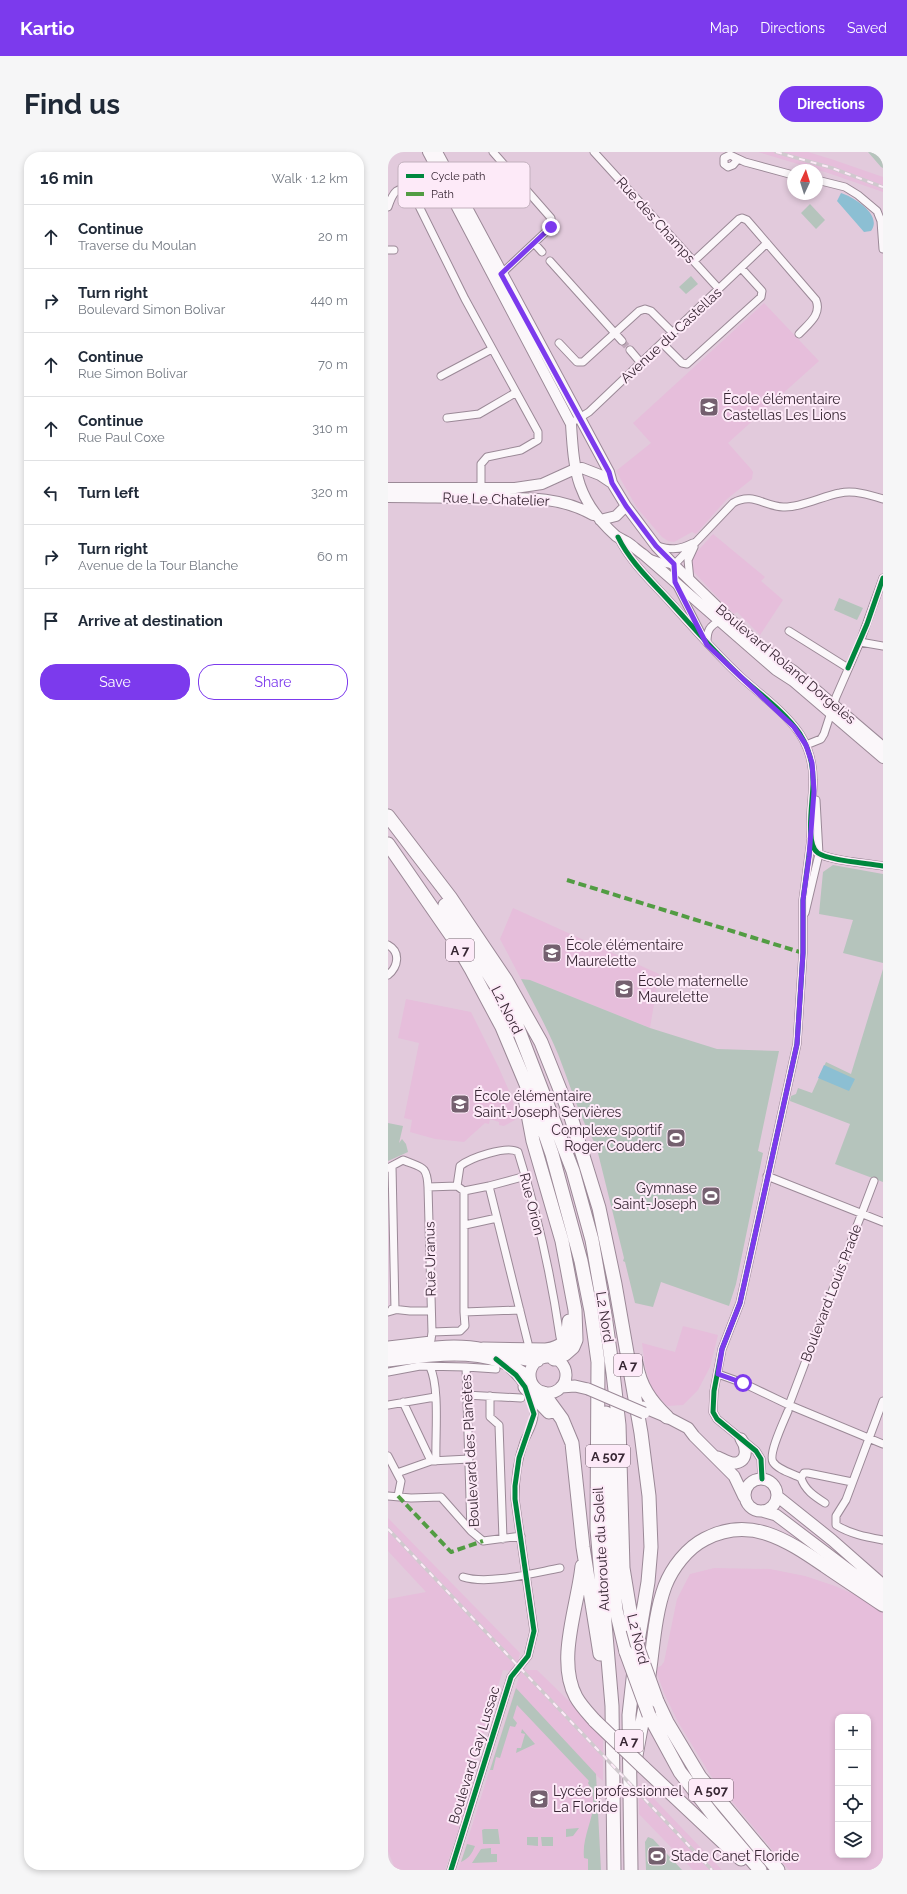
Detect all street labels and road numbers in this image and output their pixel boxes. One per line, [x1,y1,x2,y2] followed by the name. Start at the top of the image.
[613,174,699,266] street label: Rue des Champs
[617,284,725,386] street label: Avenue du Castellas
[442,489,550,509] street label: Rue Le Chatelier
[713,601,859,727] street label: Boulevard Roland Dorgelès
[446,939,474,961] road number: A 7
[488,983,526,1037] street label: L2 Nord
[516,1171,548,1237] street label: Rue Orion
[421,1221,439,1297] street label: Rue Uranus
[797,1222,865,1364] street label: Boulevard Louis Prade
[593,1290,617,1344] street label: L2 Nord
[614,1354,642,1376] road number: A 7
[458,1374,482,1528] street label: Boulevard des Planètes
[586,1445,630,1467] road number: A 507
[590,1486,612,1612] street label: Autoroute du Soleil
[624,1612,652,1666] street label: L2 Nord
[445,1684,503,1826] street label: Boulevard Gay Lussac
[615,1730,643,1752] road number: A 7
[689,1779,733,1801] road number: A 507

